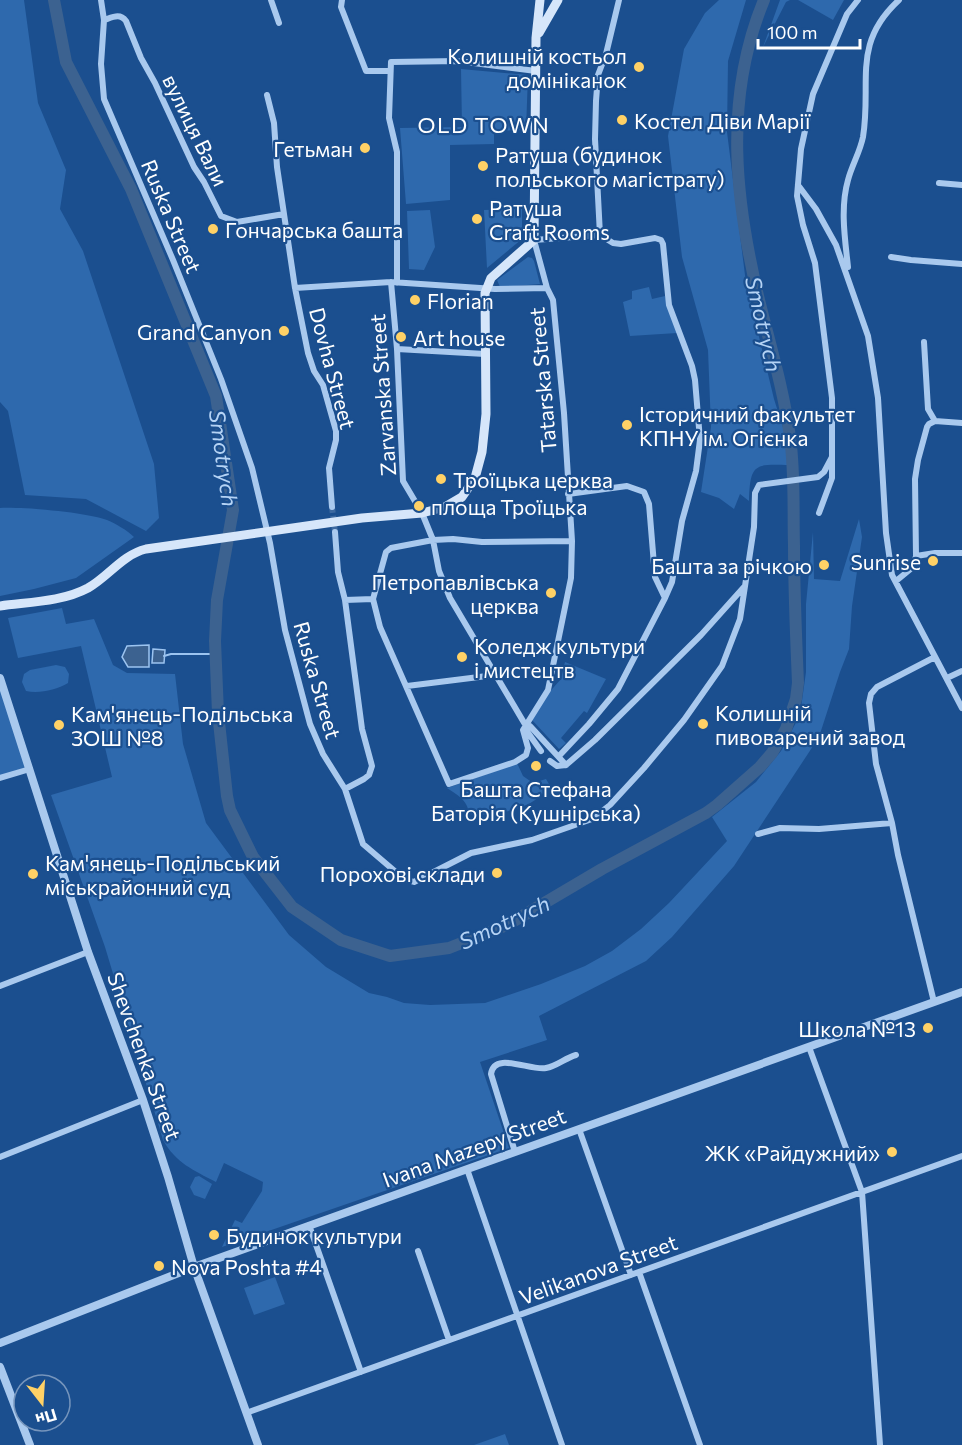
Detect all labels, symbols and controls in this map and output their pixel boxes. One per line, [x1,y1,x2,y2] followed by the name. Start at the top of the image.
[758,12,860,50] scale bar
[767,21,817,43] text: 100 m
[447,43,627,92] place label: Колишній костьол домініканок
[632,60,646,74] marker: Колишній костьол домініканок
[158,70,234,190] street label: вулиця Вали
[634,108,811,133] place label: Костел Діви Марії
[418,111,550,138] district label: OLD TOWN
[615,113,629,127] marker: Костел Діви Марії
[273,136,353,161] place label: Гетьман
[358,141,372,155] marker: Гетьман
[495,142,725,191] place label: Ратуша (будинок польського магістрату)
[137,155,207,277] street label: Ruska Street
[476,159,490,173] marker: Ратуша (будинок польського магістрату)
[489,195,610,244] place label: Ратуша Craft Rooms
[470,212,484,226] marker: Ратуша Craft Rooms
[225,217,403,242] place label: Гончарська башта
[206,222,220,236] marker: Гончарська башта
[740,274,788,374] water label: Smotrych
[427,288,494,313] place label: Florian
[408,293,422,307] marker: Florian
[305,304,361,432] street label: Dovha Street
[523,306,561,454] street label: Tatarska Street
[364,313,400,477] street label: Zarvanska Street
[137,319,272,344] place label: Grand Canyon
[277,324,291,338] marker: Grand Canyon
[413,325,505,350] place label: Art house
[394,330,408,344] marker: Art house
[639,401,855,450] place label: Історичний факультет КПНУ ім. Огієнка
[204,408,244,508] water label: Smotrych
[620,418,634,432] marker: Історичний факультет КПНУ ім. Огієнка
[453,467,613,492] place label: Троїцька церква
[434,472,448,486] marker: Троїцька церква
[431,494,587,519] place label: площа Троїцька
[412,499,426,513] marker: площа Троїцька
[851,549,921,574] place label: Sunrise
[651,553,812,578] place label: Башта за річкою
[926,554,940,568] marker: Sunrise
[817,558,831,572] marker: Башта за річкою
[372,569,539,618] place label: Петропавлівська церква
[544,586,558,600] marker: Петропавлівська церква
[289,618,347,742] street label: Ruska Street
[474,633,645,682] place label: Коледж культури і мистецтв
[455,650,469,664] marker: Коледж культури і мистецтв
[715,700,905,749] place label: Колишній пивоварений завод
[71,701,293,750] place label: Кам'янець-Подільська ЗОШ №8
[696,717,710,731] marker: Колишній пивоварений завод
[52,718,66,732] marker: Кам'янець-Подільська ЗОШ №8
[529,759,543,773] marker: Башта Стефана Баторія (Кушнірська)
[431,776,641,825] place label: Башта Стефана Баторія (Кушнірська)
[45,850,280,899] place label: Кам'янець-Подільський міськрайонний суд
[320,861,485,886] place label: Порохові склади
[490,866,504,880] marker: Порохові склади
[26,867,40,881] marker: Кам'янець-Подільський міськрайонний суд
[454,889,554,955] water label: Smotrych
[103,969,187,1143] street label: Shevchenka Street
[798,1016,916,1041] place label: Школа №13
[921,1021,935,1035] marker: Школа №13
[379,1102,569,1192] street label: Ivana Mazepy Street
[705,1140,880,1165] place label: ЖК «Райдужний»
[885,1145,899,1159] marker: ЖК «Райдужний»
[226,1223,402,1248] place label: Будинок культури
[207,1228,221,1242] marker: Будинок культури
[516,1229,680,1309] street label: Velikanova Street
[171,1254,322,1279] place label: Nova Poshta #4
[152,1259,166,1273] marker: Nova Poshta #4
[12,1373,72,1433] north arrow
[34,1406,59,1430] text: Пн

